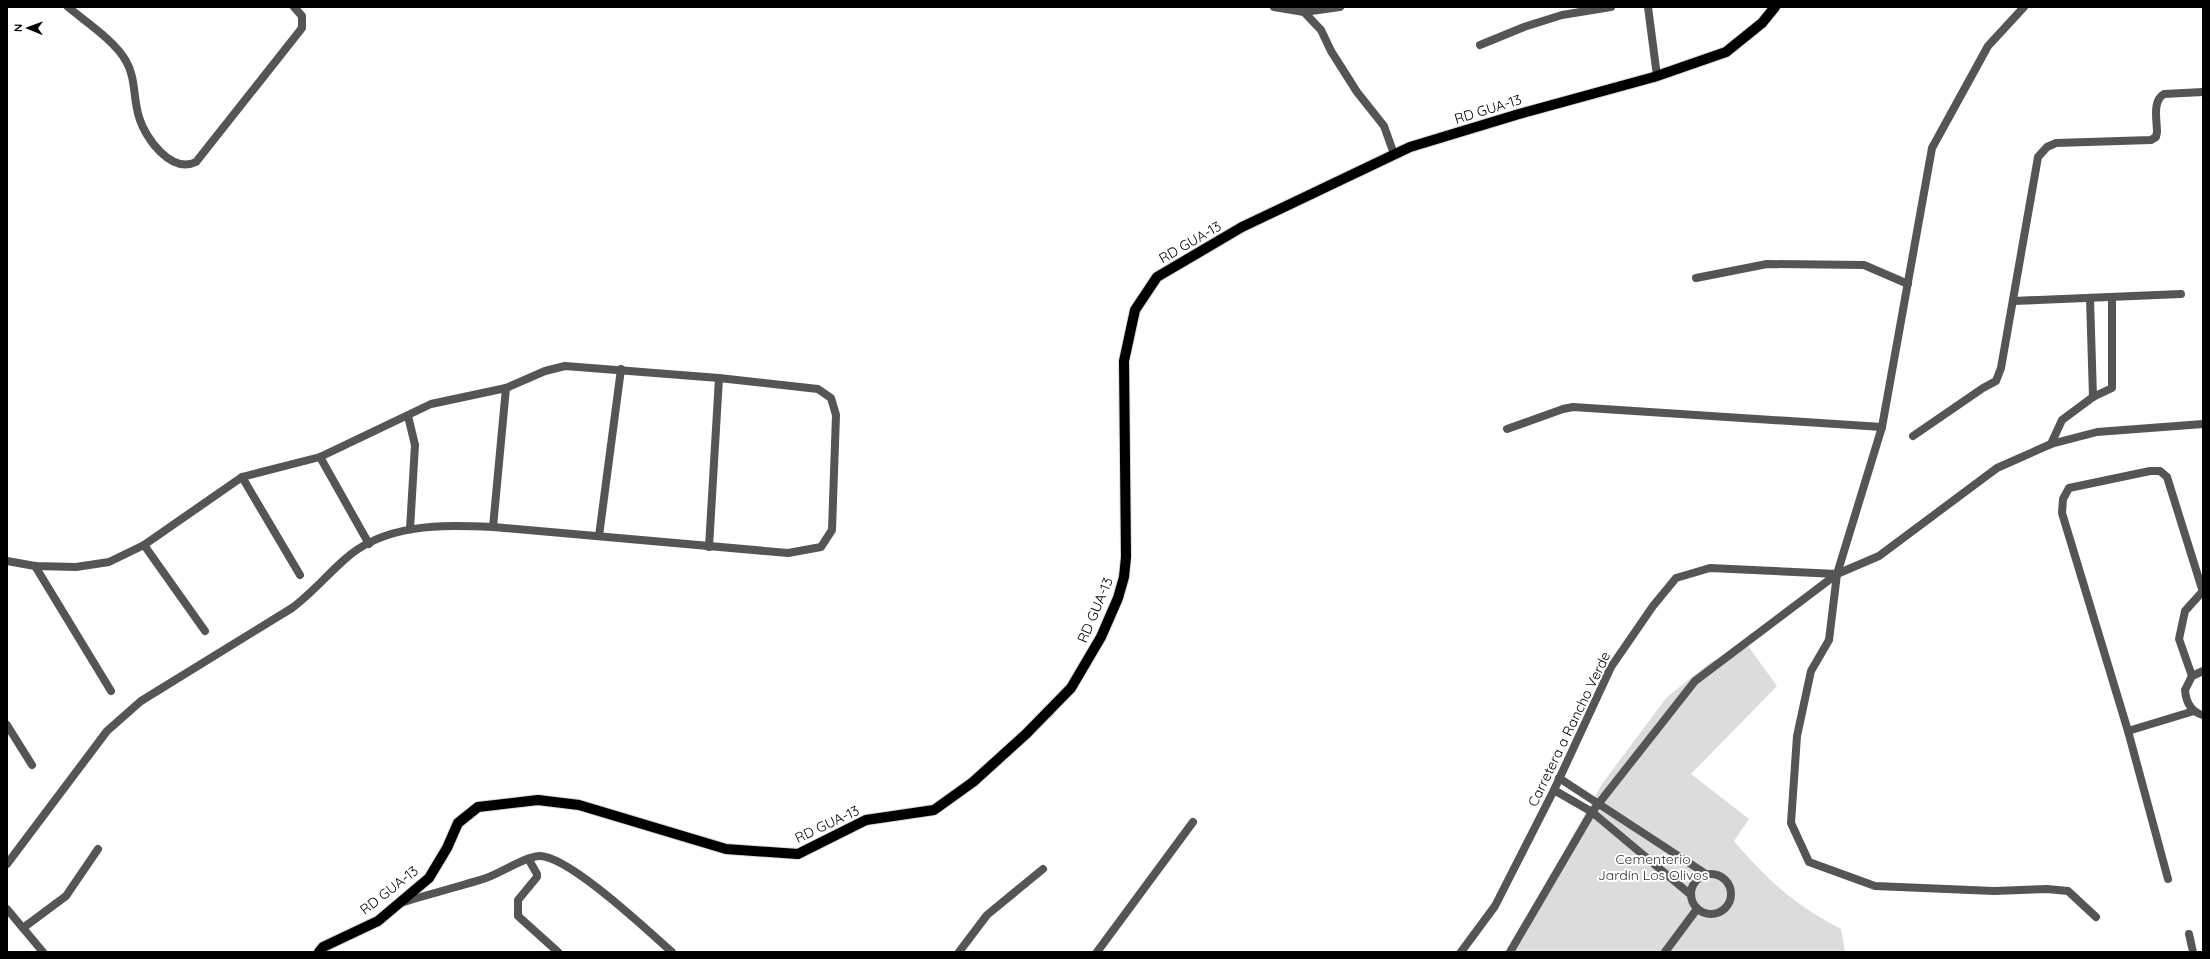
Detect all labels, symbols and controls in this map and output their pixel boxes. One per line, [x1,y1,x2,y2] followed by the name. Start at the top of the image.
[8,8,48,48] north arrow
[11,24,25,32] text: N
[1452,90,1524,128] street label: RD GUA-13
[1156,217,1224,267] street label: RD GUA-13
[1073,575,1117,645] street label: RD GUA-13
[1524,648,1614,809] street label: Carretera a Rancho Verde
[792,801,862,847] street label: RD GUA-13
[1598,850,1708,884] park label: Cementerio Jardín Los Olivos
[356,862,422,918] street label: RD GUA-13

